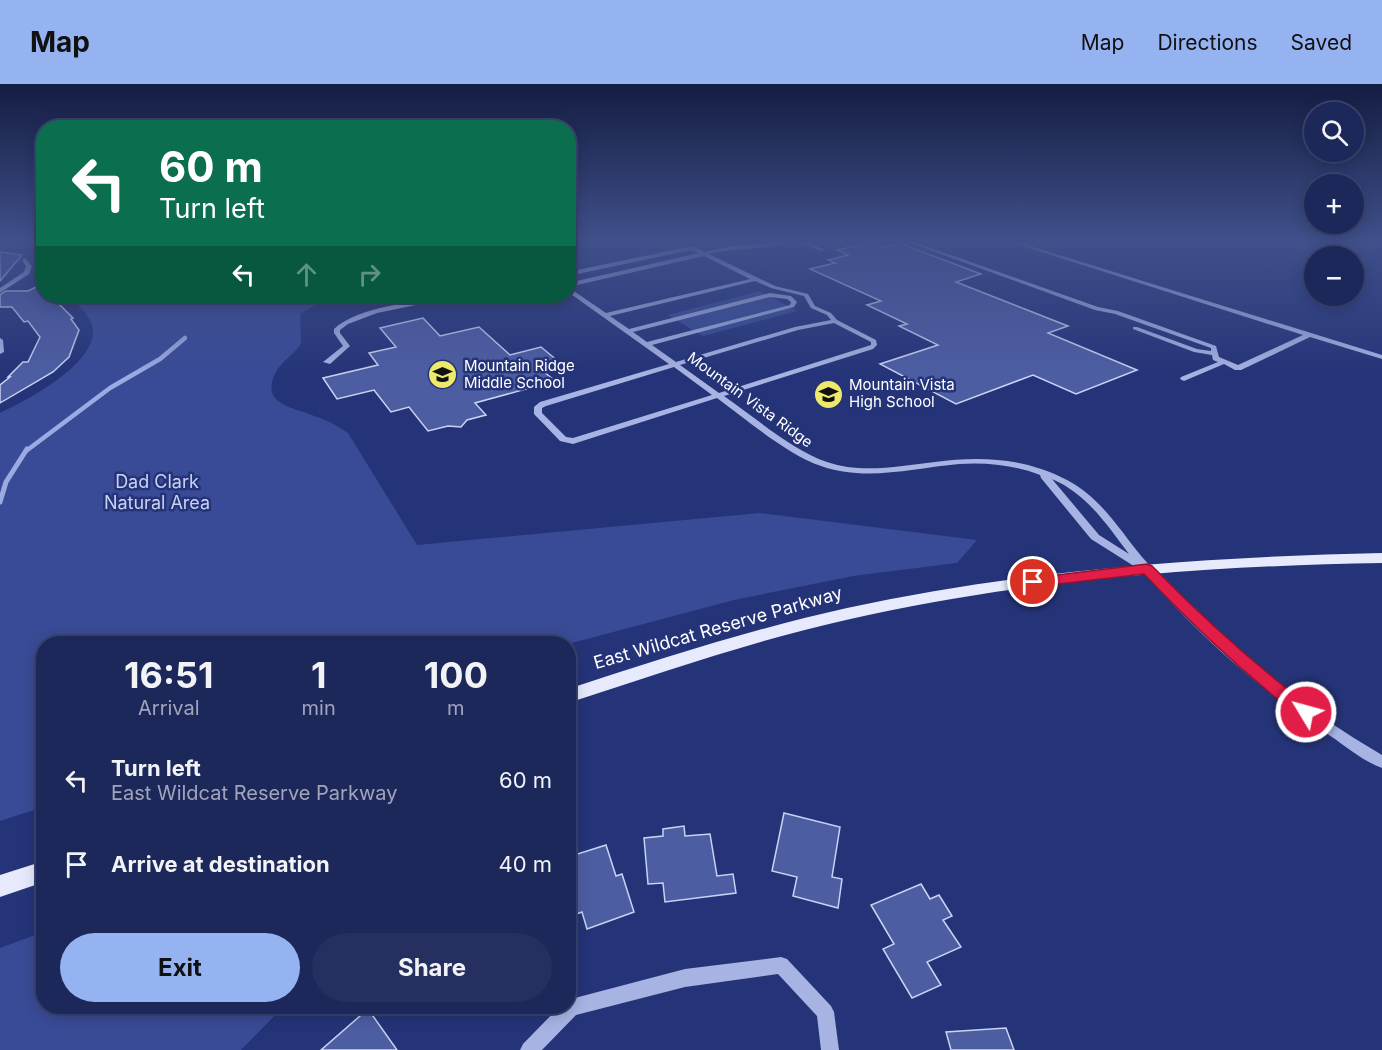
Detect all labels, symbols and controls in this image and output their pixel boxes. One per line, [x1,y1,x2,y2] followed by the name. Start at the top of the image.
[30,25,90,59] text: Map
[1081,30,1124,55] text: Map
[1157,30,1258,55] text: Directions
[1291,30,1352,55] text: Saved
[1304,102,1364,306] map controls
[1304,102,1364,162] button: search
[159,141,263,192] text: 60 m
[60,144,138,222] icon: left
[1304,174,1364,234] button: +
[159,192,265,225] text: Turn left
[1304,246,1364,306] button: −
[227,258,260,291] icon: left
[290,258,323,291] icon: ahead
[353,258,386,291] icon: right
[684,348,817,451] street label: Mountain Vista Ridge
[464,356,575,392] place label: Mountain Ridge Middle School
[427,359,459,391] school or university icon: Mountain Ridge Middle School
[849,375,955,411] place label: Mountain Vista High School
[812,378,844,410] school or university icon: Mountain Vista High School
[104,471,210,513] park label: Dad Clark Natural Area
[1007,556,1058,607] pin
[1016,565,1049,598] icon: arrive
[591,582,845,673] street label: East Wildcat Reserve Parkway
[124,653,214,697] text: 16:51
[311,653,326,697] text: 1
[424,653,488,697] text: 100
[1274,680,1338,744] position arrow
[138,696,200,720] text: Arrival
[302,696,336,720] text: min
[447,696,465,720] text: m
[111,755,201,781] text: Turn left
[60,764,93,797] icon: left
[499,767,552,793] text: 60 m
[111,781,397,805] text: East Wildcat Reserve Parkway
[60,848,93,881] icon: arrive
[111,851,330,877] text: Arrive at destination
[498,851,552,877] text: 40 m
[60,933,300,1002] button: Exit
[312,933,552,1002] button: Share

